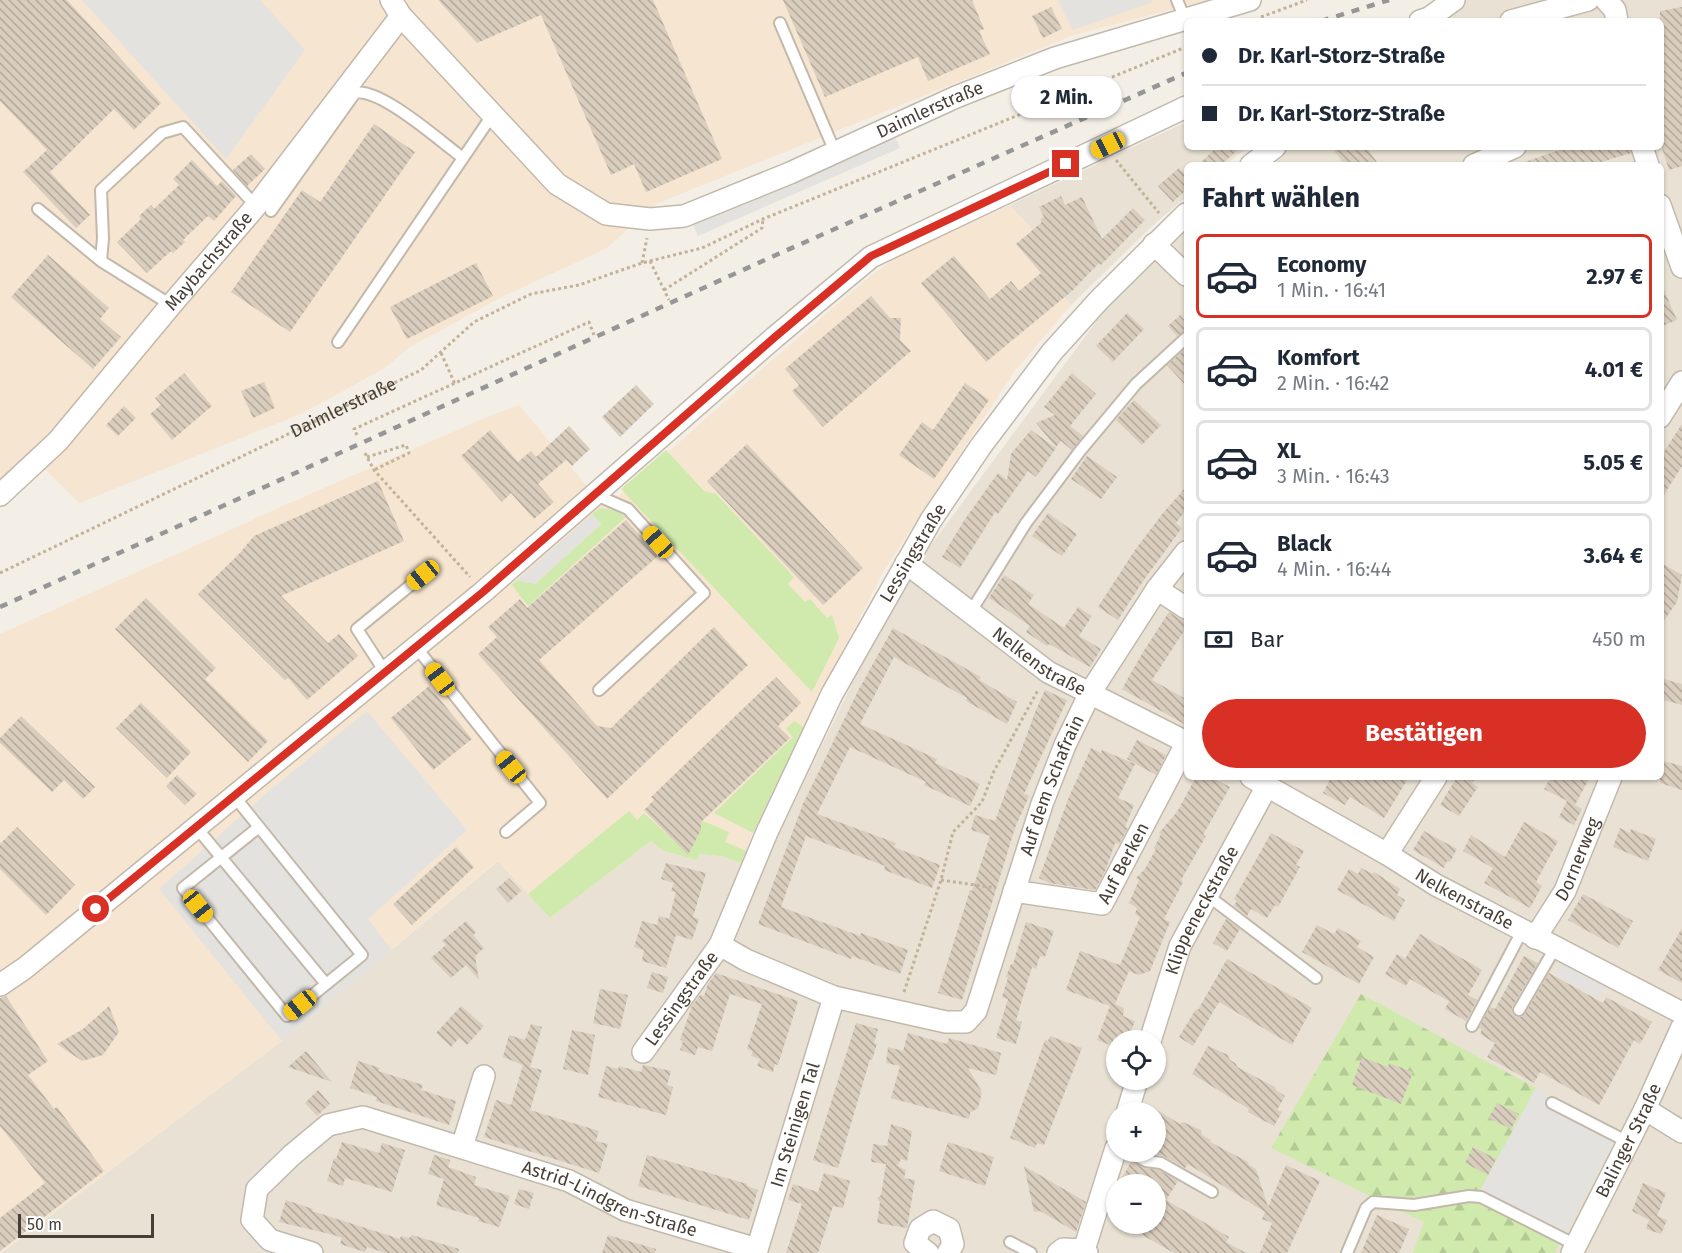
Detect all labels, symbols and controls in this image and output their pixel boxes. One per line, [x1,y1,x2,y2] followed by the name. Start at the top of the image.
[1238,42,1445,69] text: Dr. Karl-Storz-Straße
[873,76,987,143] street label: Daimlerstraße
[1010,77,1122,119] callout: 2 Min.
[1040,85,1093,109] text: 2 Min.
[1238,100,1445,127] text: Dr. Karl-Storz-Straße
[1088,129,1128,161] car
[1052,150,1079,177] route end
[1202,182,1360,214] text: Fahrt wählen
[160,207,257,315] street label: Maybachstraße
[1205,249,1259,303] icon: car
[1277,251,1366,278] text: Economy
[1586,263,1643,290] text: 2.97 €
[1277,278,1386,302] text: 1 Min. · 16:41
[1205,342,1259,396] icon: car
[1277,344,1360,371] text: Komfort
[1585,356,1643,383] text: 4.01 €
[1277,371,1389,395] text: 2 Min. · 16:42
[287,373,400,442] street label: Daimlerstraße
[1205,435,1259,489] icon: car
[1277,437,1301,464] text: XL
[1583,449,1643,476] text: 5.05 €
[1277,464,1390,488] text: 3 Min. · 16:43
[875,500,951,606] street label: Lessingstraße
[639,523,677,561] car
[1205,528,1259,582] icon: car
[1277,530,1332,557] text: Black
[1583,542,1643,569] text: 3.64 €
[403,557,443,593] car
[1277,557,1391,581] text: 4 Min. · 16:44
[988,622,1090,700] street label: Nelkenstraße
[1202,623,1235,656] icon: cash
[1250,626,1284,653] text: Bar
[1592,627,1646,651] text: 450 m
[422,659,458,699] car
[1202,699,1646,768] button: Bestätigen
[1015,711,1089,858] street label: Auf dem Schafrain
[493,747,529,787] car
[1550,814,1605,905] street label: Dornerweg
[1093,819,1154,908] street label: Auf Berken
[1161,842,1243,977] street label: Klippeneckstraße
[1411,864,1517,934] street label: Nelkenstraße
[180,886,216,926] car
[82,895,109,922] route start
[640,947,723,1050] street label: Lessingstraße
[280,987,320,1023] car
[1106,1030,1166,1234] map controls
[1106,1030,1166,1090] button: locate
[766,1060,824,1190] street label: Im Steinigen Tal
[1591,1080,1666,1201] street label: Balinger Straße
[1106,1102,1166,1162] button: +
[519,1156,700,1242] street label: Astrid-Lindgren-Straße
[1106,1174,1166,1234] button: −
[18,1211,154,1238] scale bar
[27,1215,62,1234] text: 50 m

